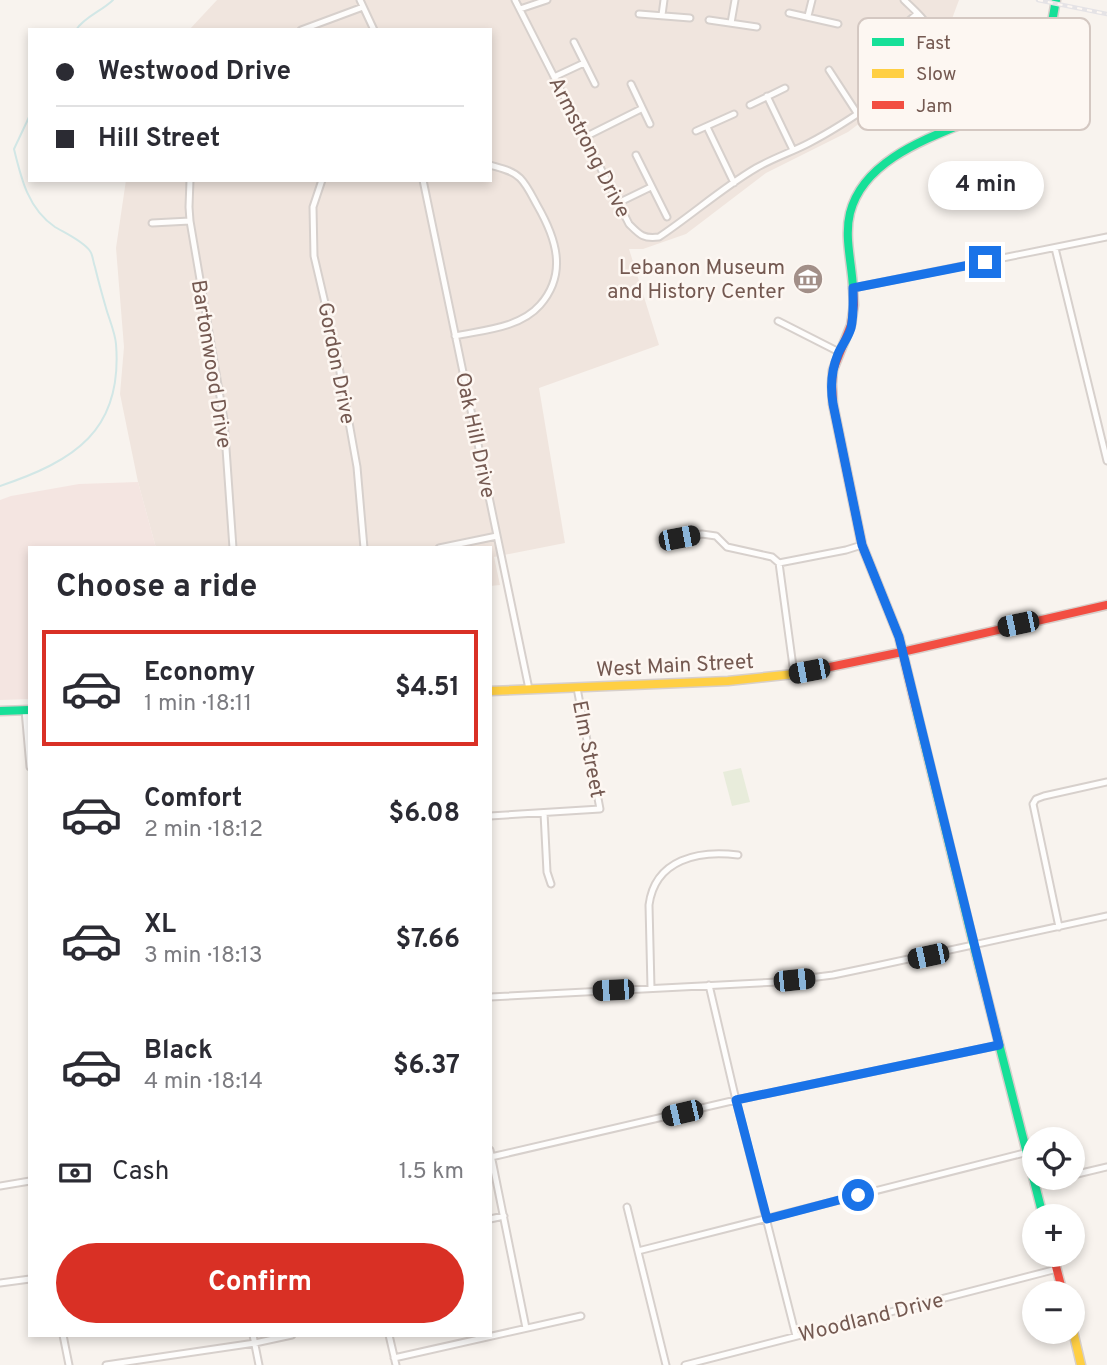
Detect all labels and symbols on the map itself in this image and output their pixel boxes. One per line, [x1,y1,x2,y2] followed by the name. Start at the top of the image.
[858,18,1090,130] legend
[916,32,951,56] text: Fast
[916,63,956,87] text: Slow
[542,73,636,223] street label: Armstrong Drive
[916,95,953,119] text: Jam
[927,160,1043,210] callout: 4 min
[969,246,1001,278] route end
[607,255,785,306] place label: Lebanon Museum and History Center
[791,262,825,296] museum icon: Lebanon Museum and History Center
[184,278,237,450] street label: Bartonwood Drive
[310,300,361,427] street label: Gordon Drive
[448,370,501,501] street label: Oak Hill Drive
[657,524,702,552] car
[996,609,1041,639] car
[595,649,755,684] street label: West Main Street
[787,657,832,685] car
[565,698,610,800] street label: Elm Street
[906,941,951,971] car
[773,967,816,993] car
[592,978,635,1002] car
[660,1098,705,1128] car
[842,1179,874,1211] route start
[796,1287,947,1350] street label: Woodland Drive

